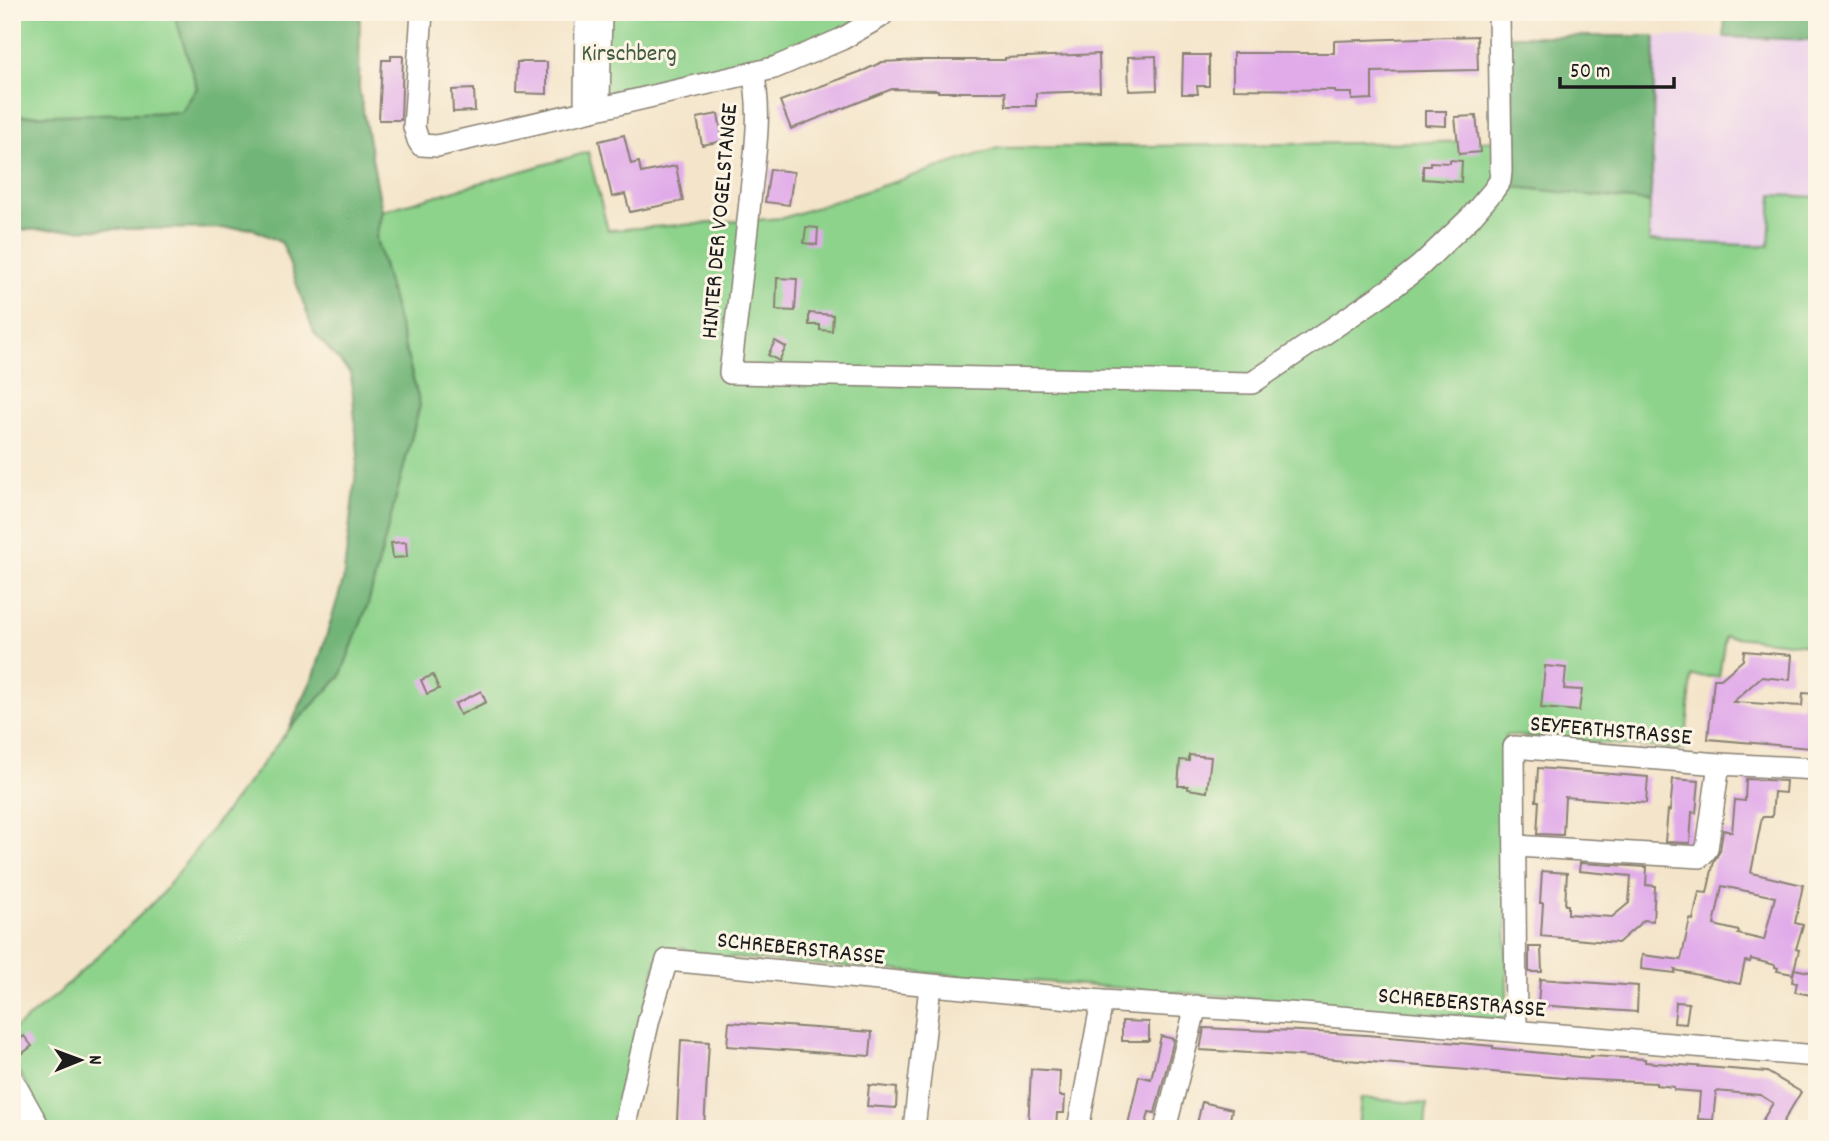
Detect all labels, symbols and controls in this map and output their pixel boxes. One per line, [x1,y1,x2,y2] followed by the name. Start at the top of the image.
[581,38,677,72] park label: Kirschberg
[1560,46,1673,90] scale bar
[1570,58,1610,88] text: 50 m
[694,102,748,340] street label: HINTER DER VOGELSTANGE
[1528,708,1693,756] street label: SEYFERTHSTRASSE
[715,924,886,976] street label: SCHREBERSTRASSE
[1376,980,1547,1028] street label: SCHREBERSTRASSE
[46,1026,116,1096] north arrow
[80,1055,107,1065] text: N

